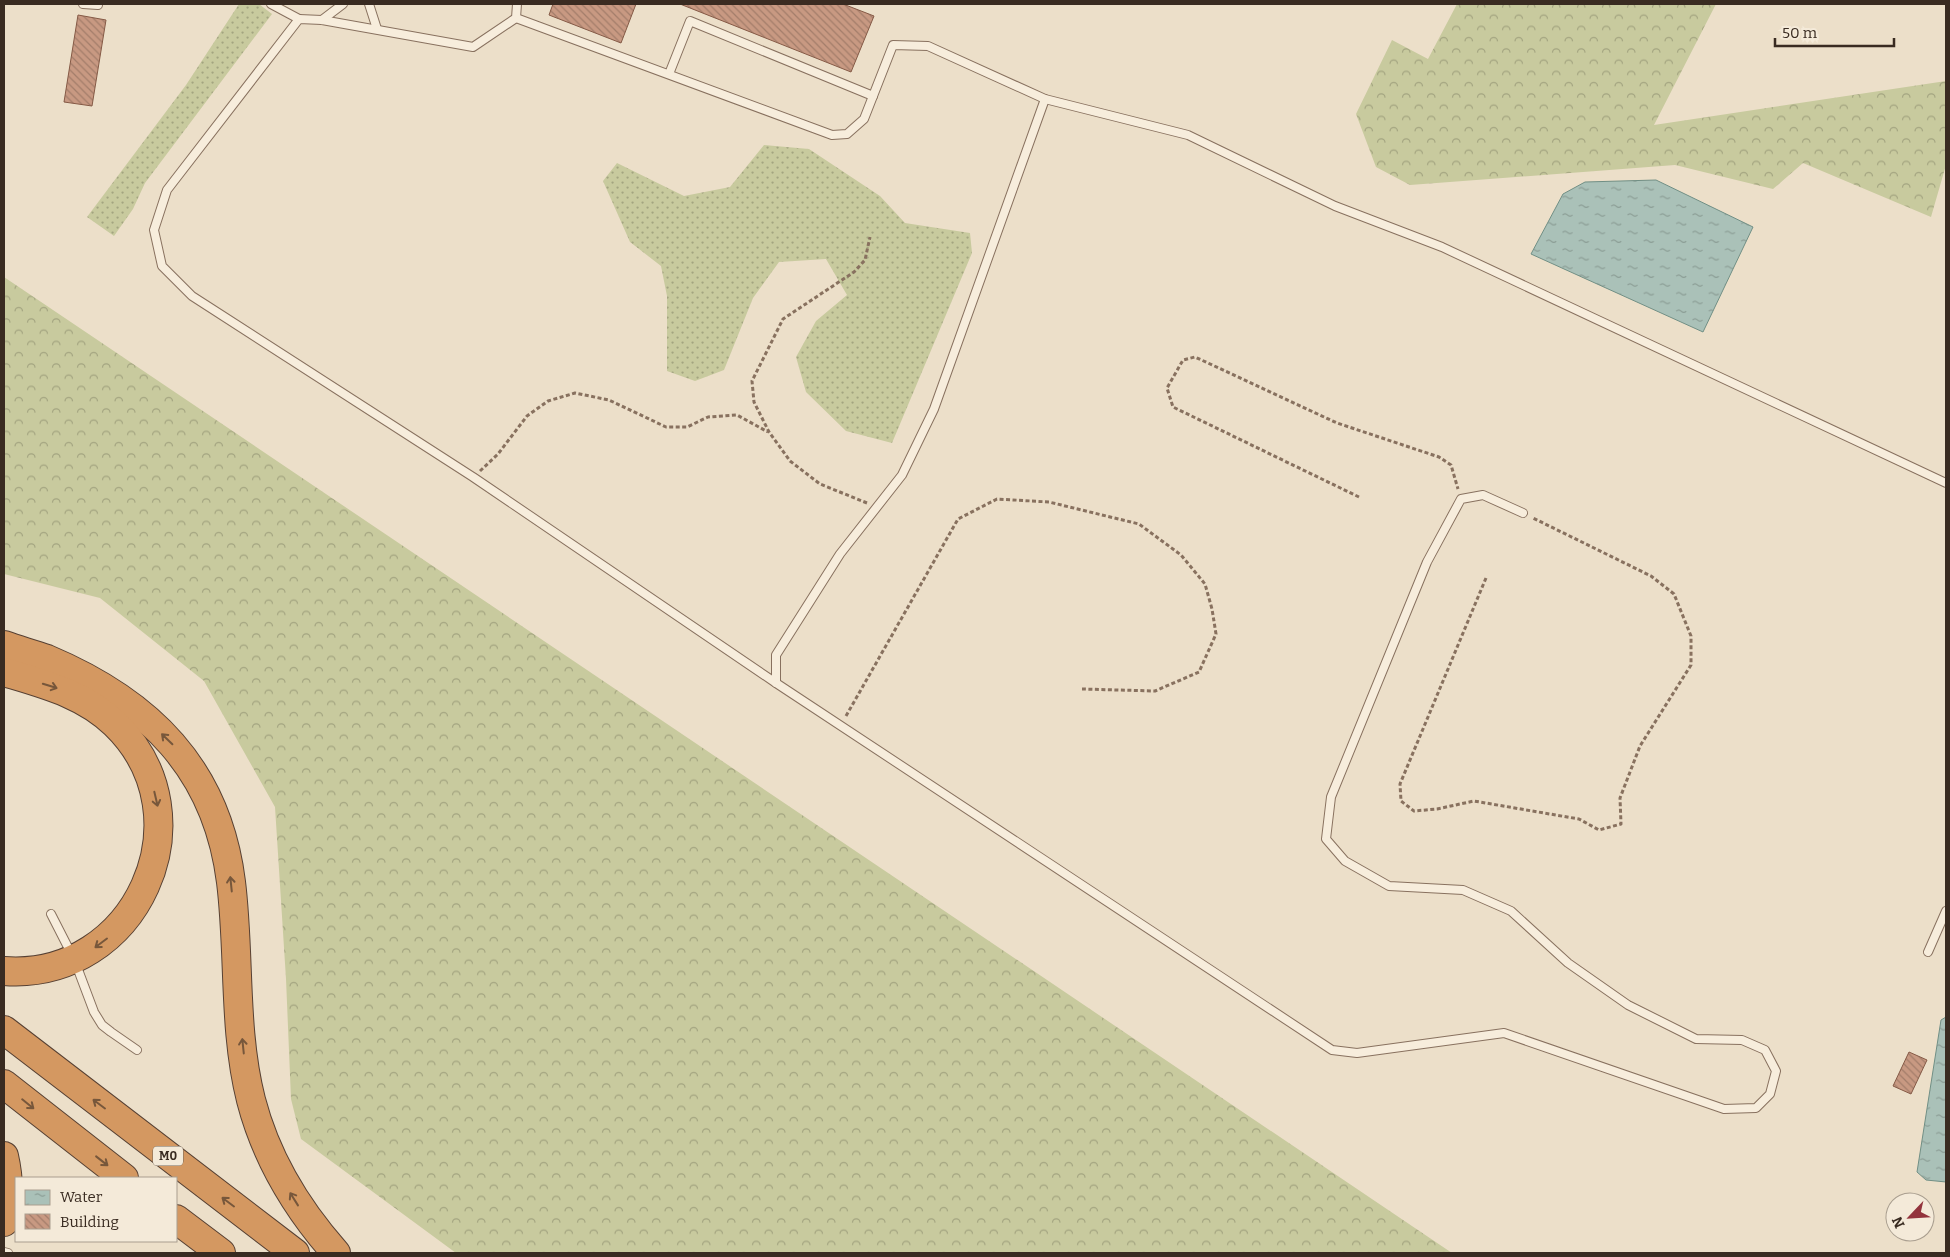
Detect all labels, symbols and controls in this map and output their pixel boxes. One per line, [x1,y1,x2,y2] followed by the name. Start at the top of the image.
[1775,15,1894,47] scale bar
[1782,24,1818,42] text: 50 m
[42,682,58,692] one-way arrow
[161,733,173,745] one-way arrow
[151,791,161,807] one-way arrow
[226,877,236,893] one-way arrow
[95,937,108,948] one-way arrow
[238,1039,247,1055] one-way arrow
[22,1098,35,1109] one-way arrow
[93,1098,106,1109] one-way arrow
[153,1146,183,1166] road number: M0
[95,1156,108,1167] one-way arrow
[15,1177,178,1242] legend
[60,1188,103,1206] text: Water
[288,1192,298,1206] one-way arrow
[1885,1192,1935,1242] north arrow
[222,1197,235,1208] one-way arrow
[60,1213,119,1231] text: Building
[1889,1214,1909,1231] text: N

